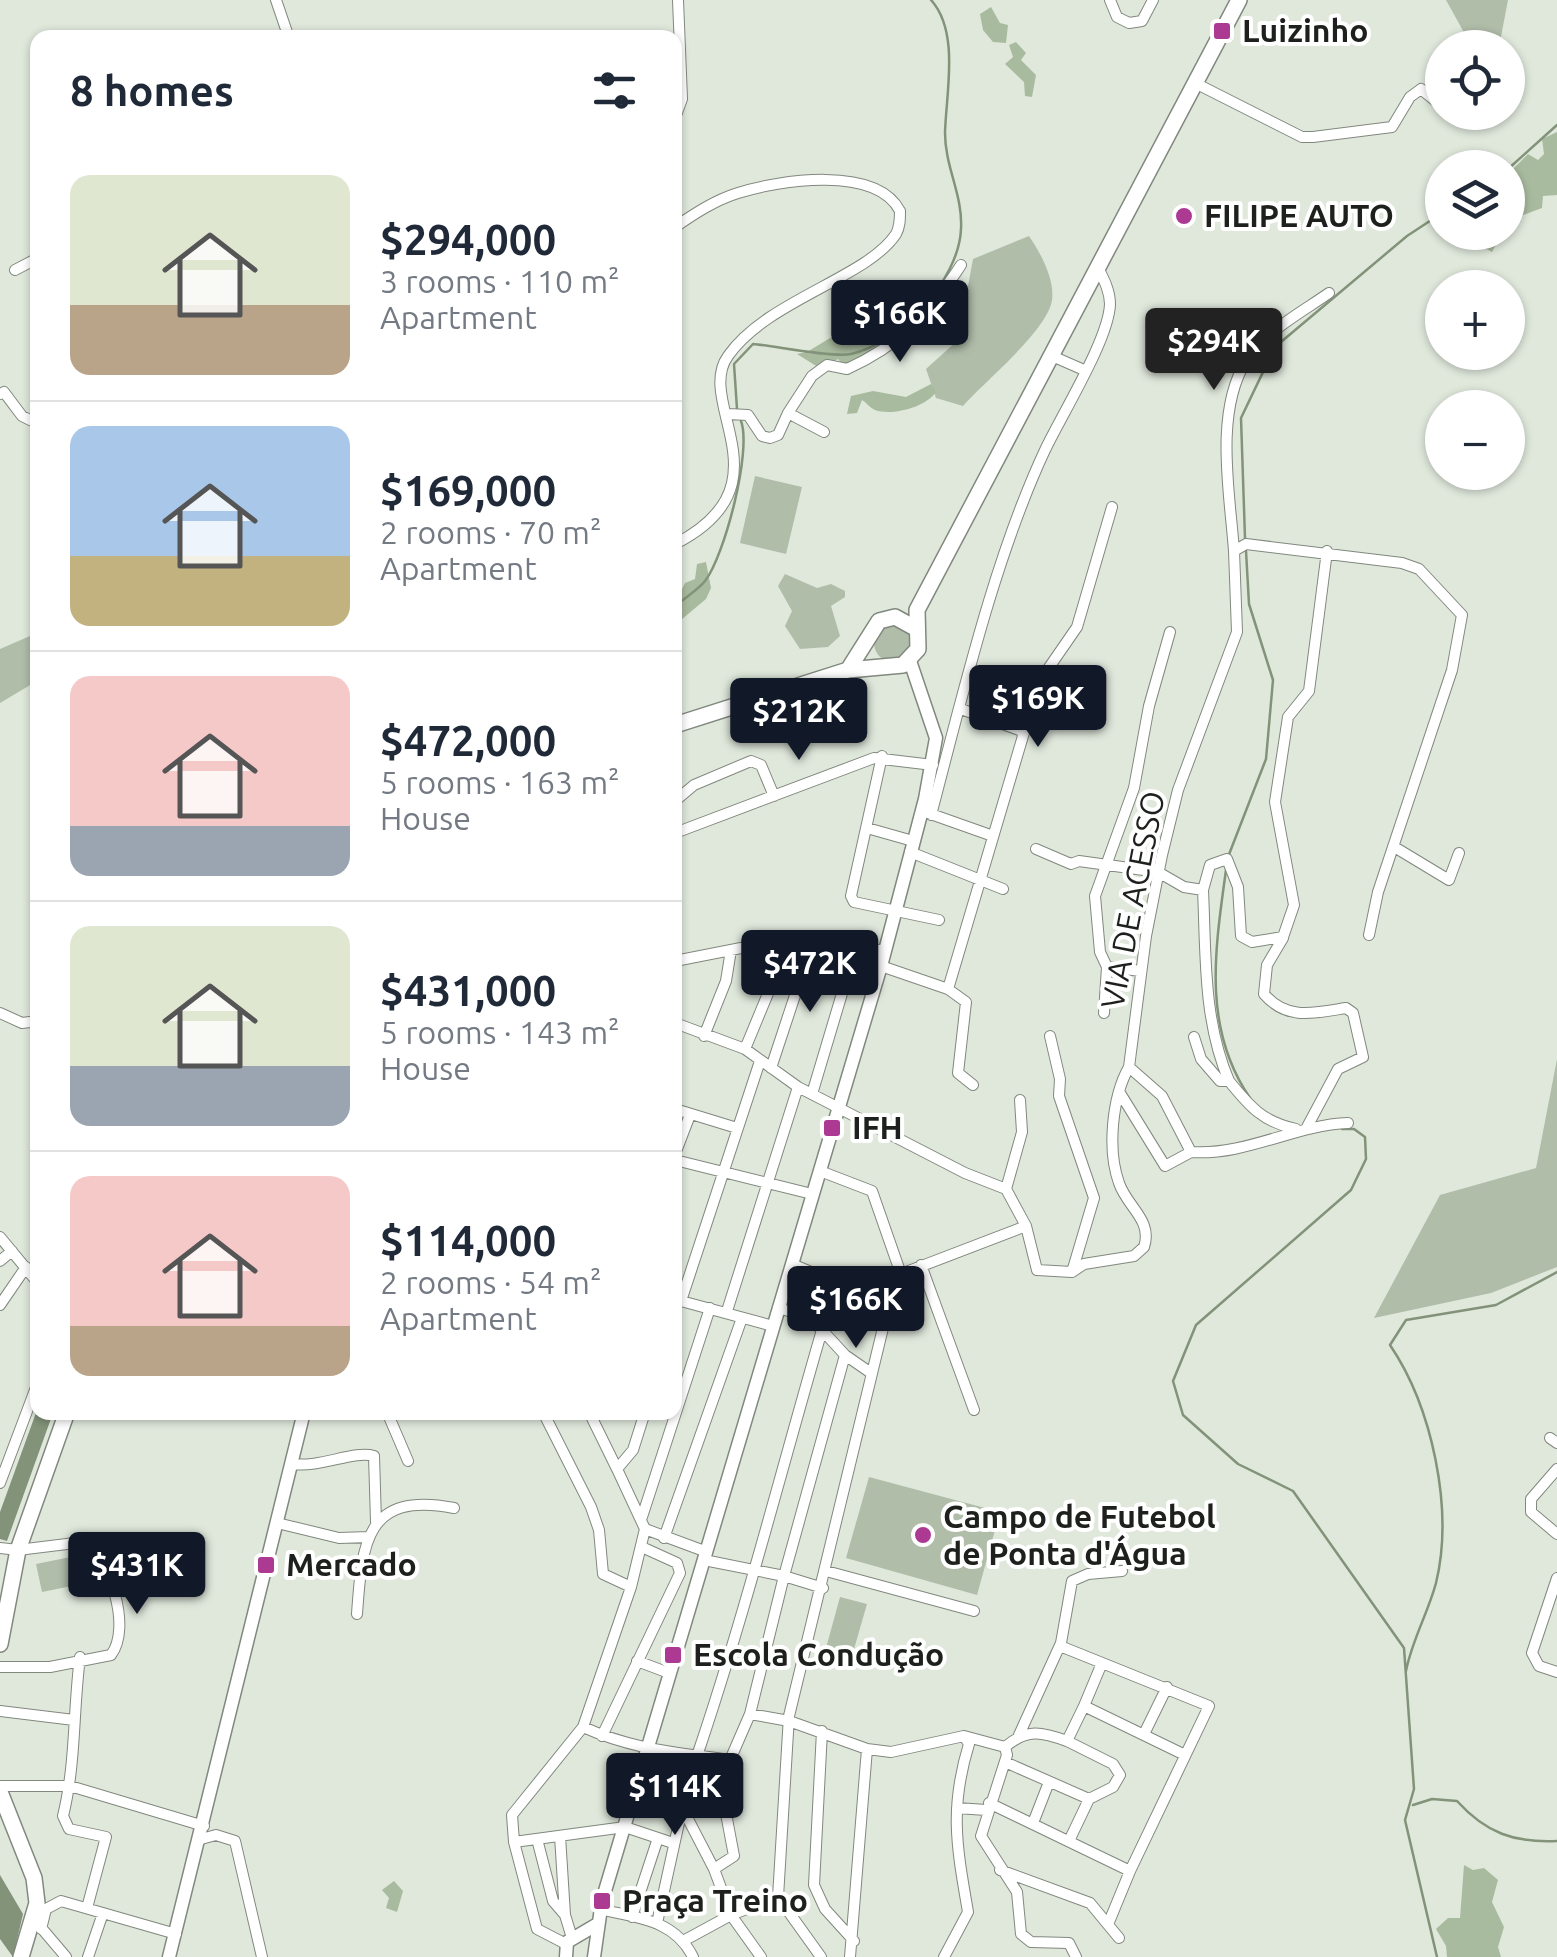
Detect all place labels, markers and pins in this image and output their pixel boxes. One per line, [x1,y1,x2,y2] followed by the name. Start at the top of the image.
[1242,12,1369,48] place label: Luizinho
[1211,20,1233,42] marker: Luizinho
[1204,197,1394,233] place label: FILIPE AUTO
[1173,205,1195,227] marker: FILIPE AUTO
[830,280,970,365] pin: $166K
[1144,308,1284,393] pin: $294K
[968,665,1108,750] pin: $169K
[729,678,869,763] pin: $212K
[740,930,880,1015] pin: $472K
[852,1109,903,1145] place label: IFH
[821,1117,843,1139] marker: IFH
[786,1266,926,1351] pin: $166K
[943,1498,1216,1571] place label: Campo de Futebol de Ponta d'Água
[912,1524,934,1546] marker: Campo de Futebol de Ponta d'Água
[67,1532,207,1617] pin: $431K
[286,1546,417,1582] place label: Mercado
[255,1554,277,1576] marker: Mercado
[693,1636,944,1673] place label: Escola Condução
[662,1644,684,1666] marker: Escola Condução
[605,1753,745,1838] pin: $114K
[622,1882,808,1919] place label: Praça Treino
[591,1890,613,1912] marker: Praça Treino

